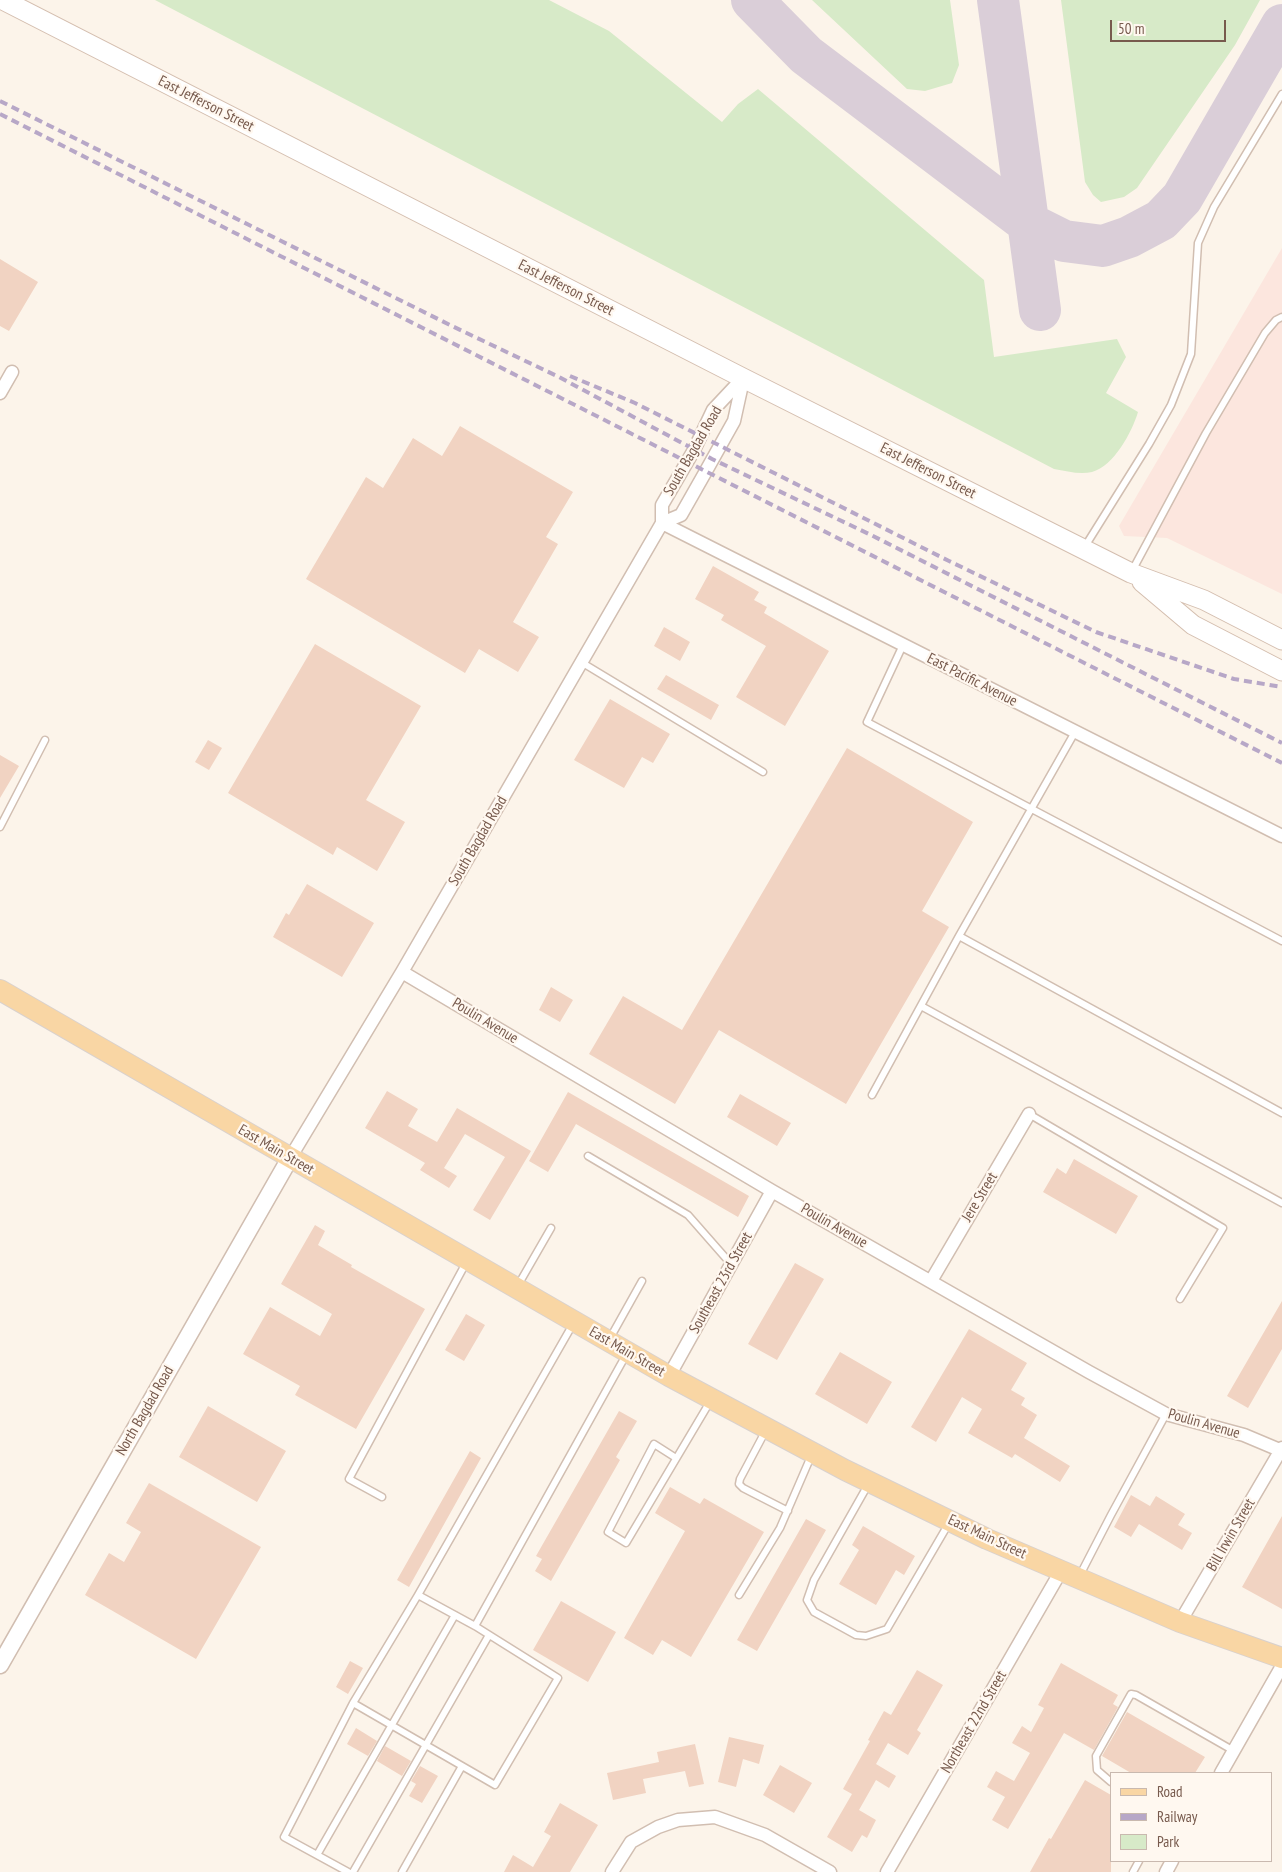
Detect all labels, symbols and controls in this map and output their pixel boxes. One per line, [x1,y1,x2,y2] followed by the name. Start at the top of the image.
[1112,10,1228,42] scale bar
[1118,19,1144,38] text: 50 m
[155,72,257,136] street label: East Jefferson Street
[515,256,617,320] street label: East Jefferson Street
[660,403,726,499] street label: South Bagdad Road
[877,439,979,503] street label: East Jefferson Street
[924,650,1020,710] street label: East Pacific Avenue
[445,793,511,889] street label: South Bagdad Road
[449,994,521,1048] street label: Poulin Avenue
[235,1121,317,1179] street label: East Main Street
[958,1169,1002,1225] street label: Jere Street
[798,1200,870,1252] street label: Poulin Avenue
[686,1229,756,1337] street label: Southeast 23rd Street
[586,1323,668,1381] street label: East Main Street
[112,1363,178,1459] street label: North Bagdad Road
[1166,1405,1242,1443] street label: Poulin Avenue
[1203,1495,1259,1575] street label: Bill Irwin Street
[945,1511,1029,1563] street label: East Main Street
[937,1668,1011,1776] street label: Northeast 22nd Street
[1110,1772,1272,1862] legend
[1157,1782,1183,1801] text: Road
[1157,1807,1197,1826] text: Railway
[1157,1832,1179,1851] text: Park

